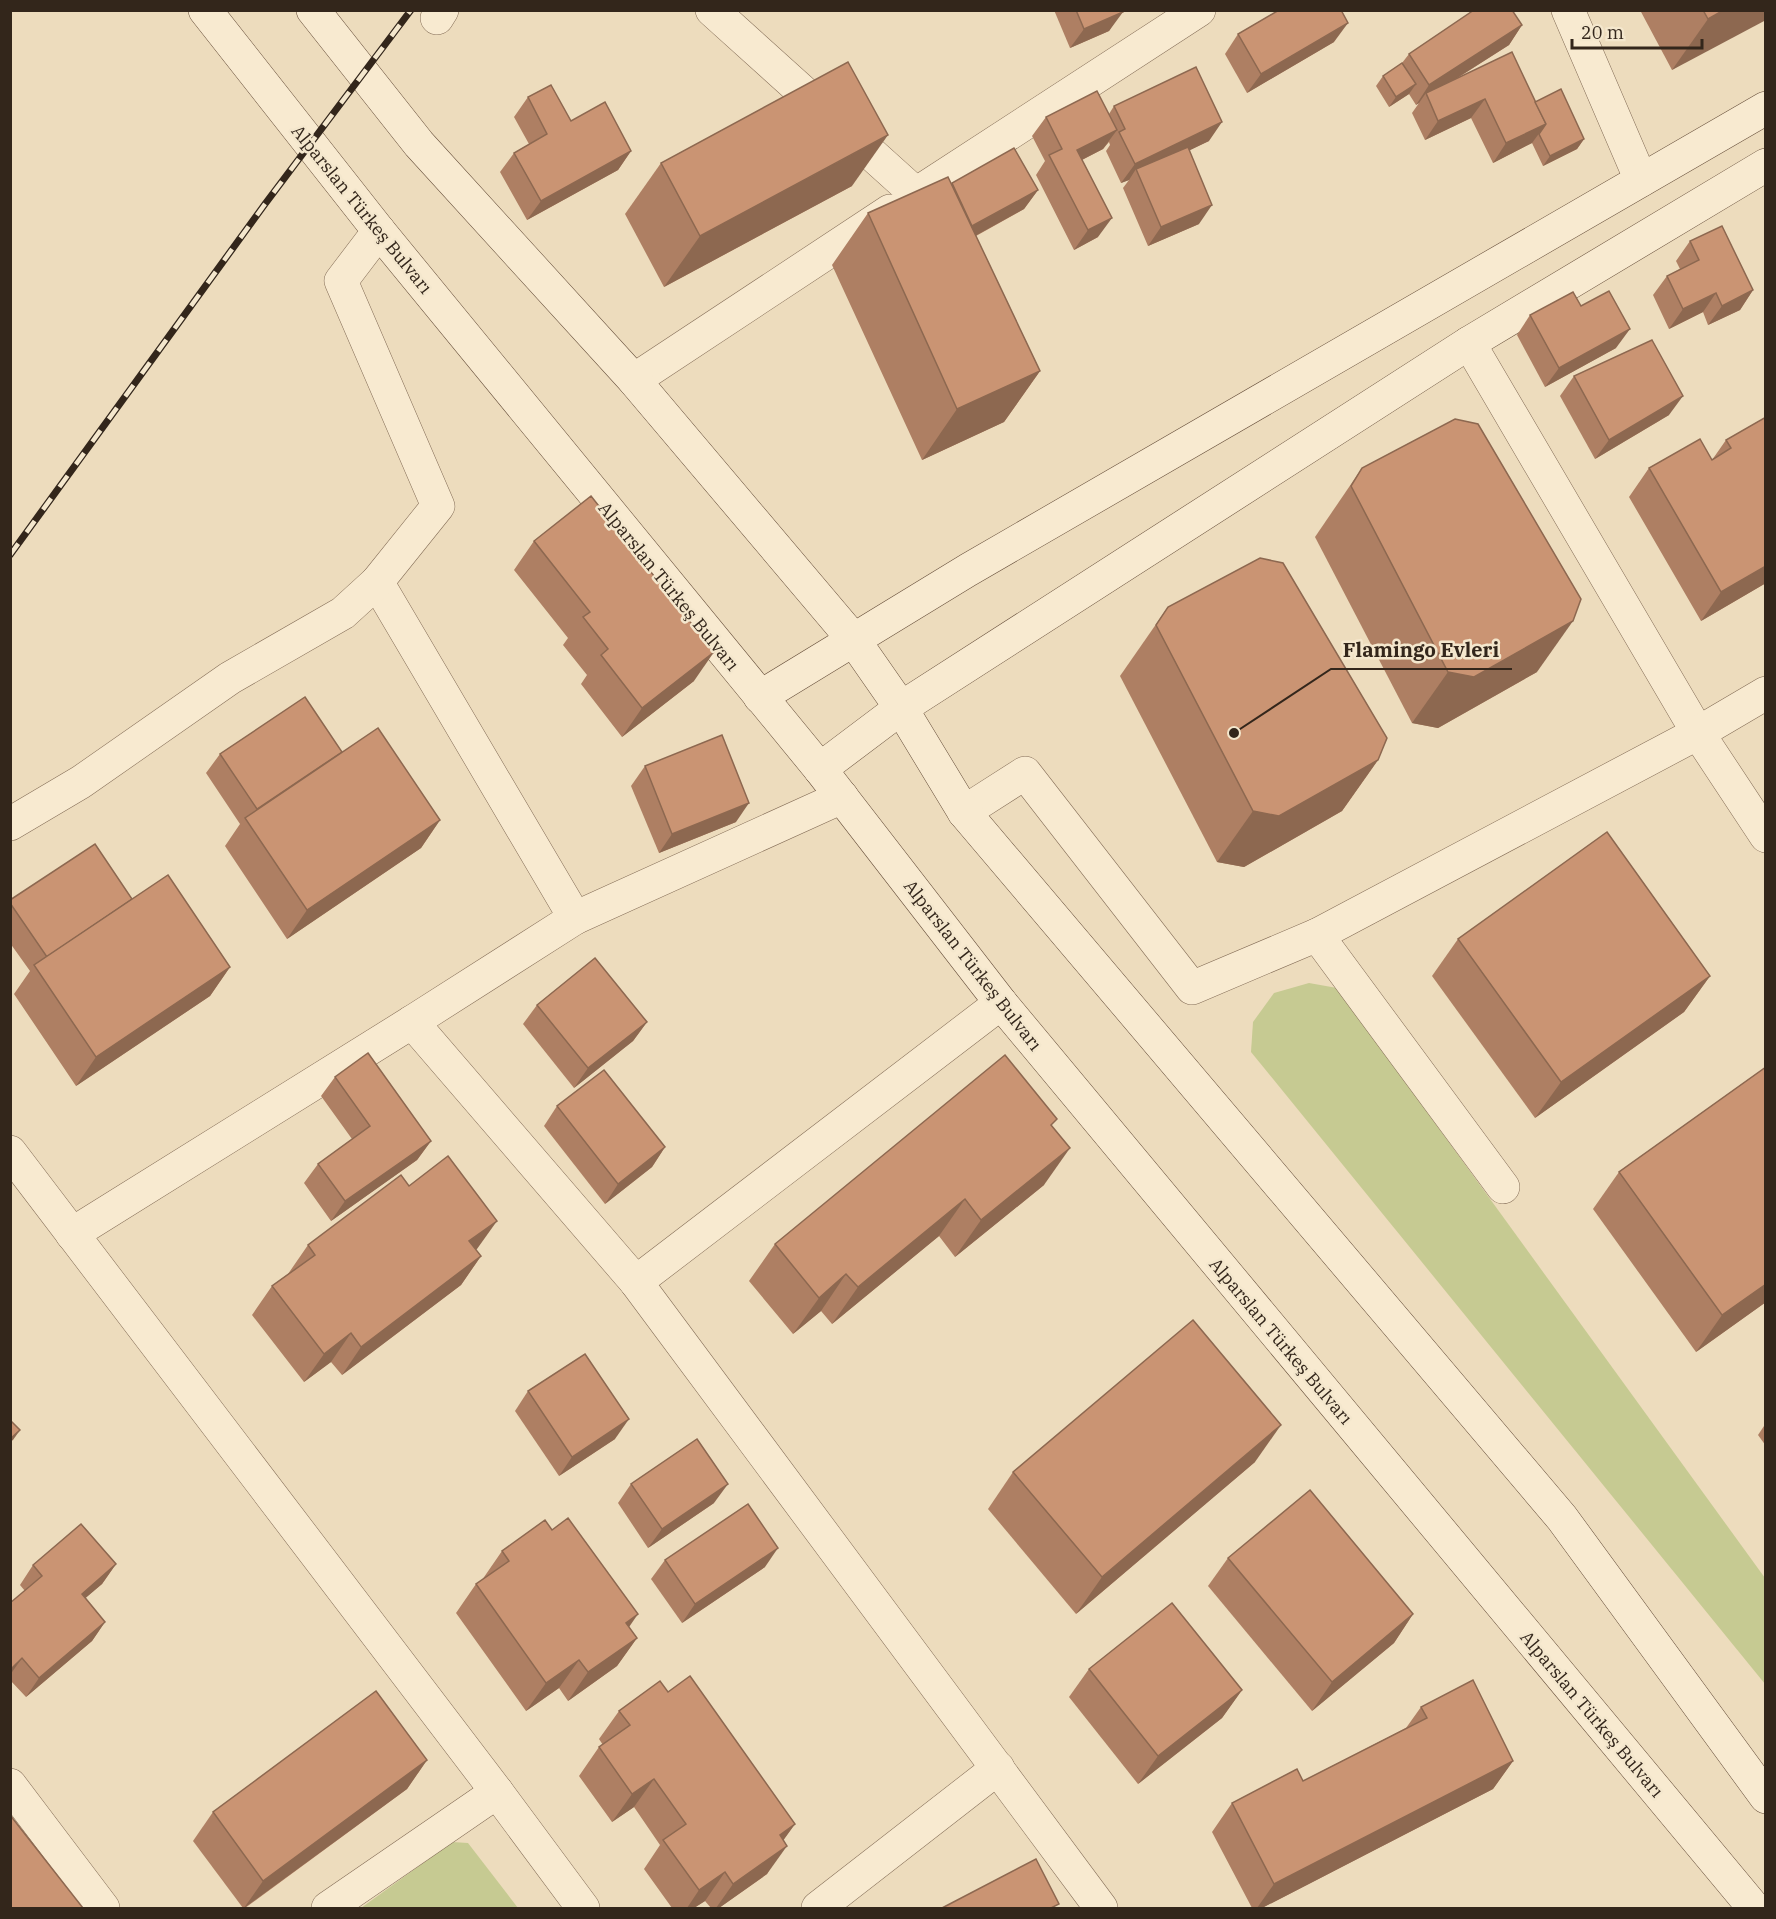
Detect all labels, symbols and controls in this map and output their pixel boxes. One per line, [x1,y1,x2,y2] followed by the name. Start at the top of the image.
[1572,12,1702,50] scale bar
[1581,21,1624,44] text: 20 m
[287,120,438,298] street label: Alparslan Türkeş Bulvarı
[594,497,745,675] street label: Alparslan Türkeş Bulvarı
[1331,631,1512,669] callout: Flamingo Evleri
[1343,636,1499,663] text: Flamingo Evleri
[899,875,1047,1055] street label: Alparslan Türkeş Bulvarı
[1204,1253,1358,1429] street label: Alparslan Türkeş Bulvarı
[1515,1626,1669,1802] street label: Alparslan Türkeş Bulvarı

